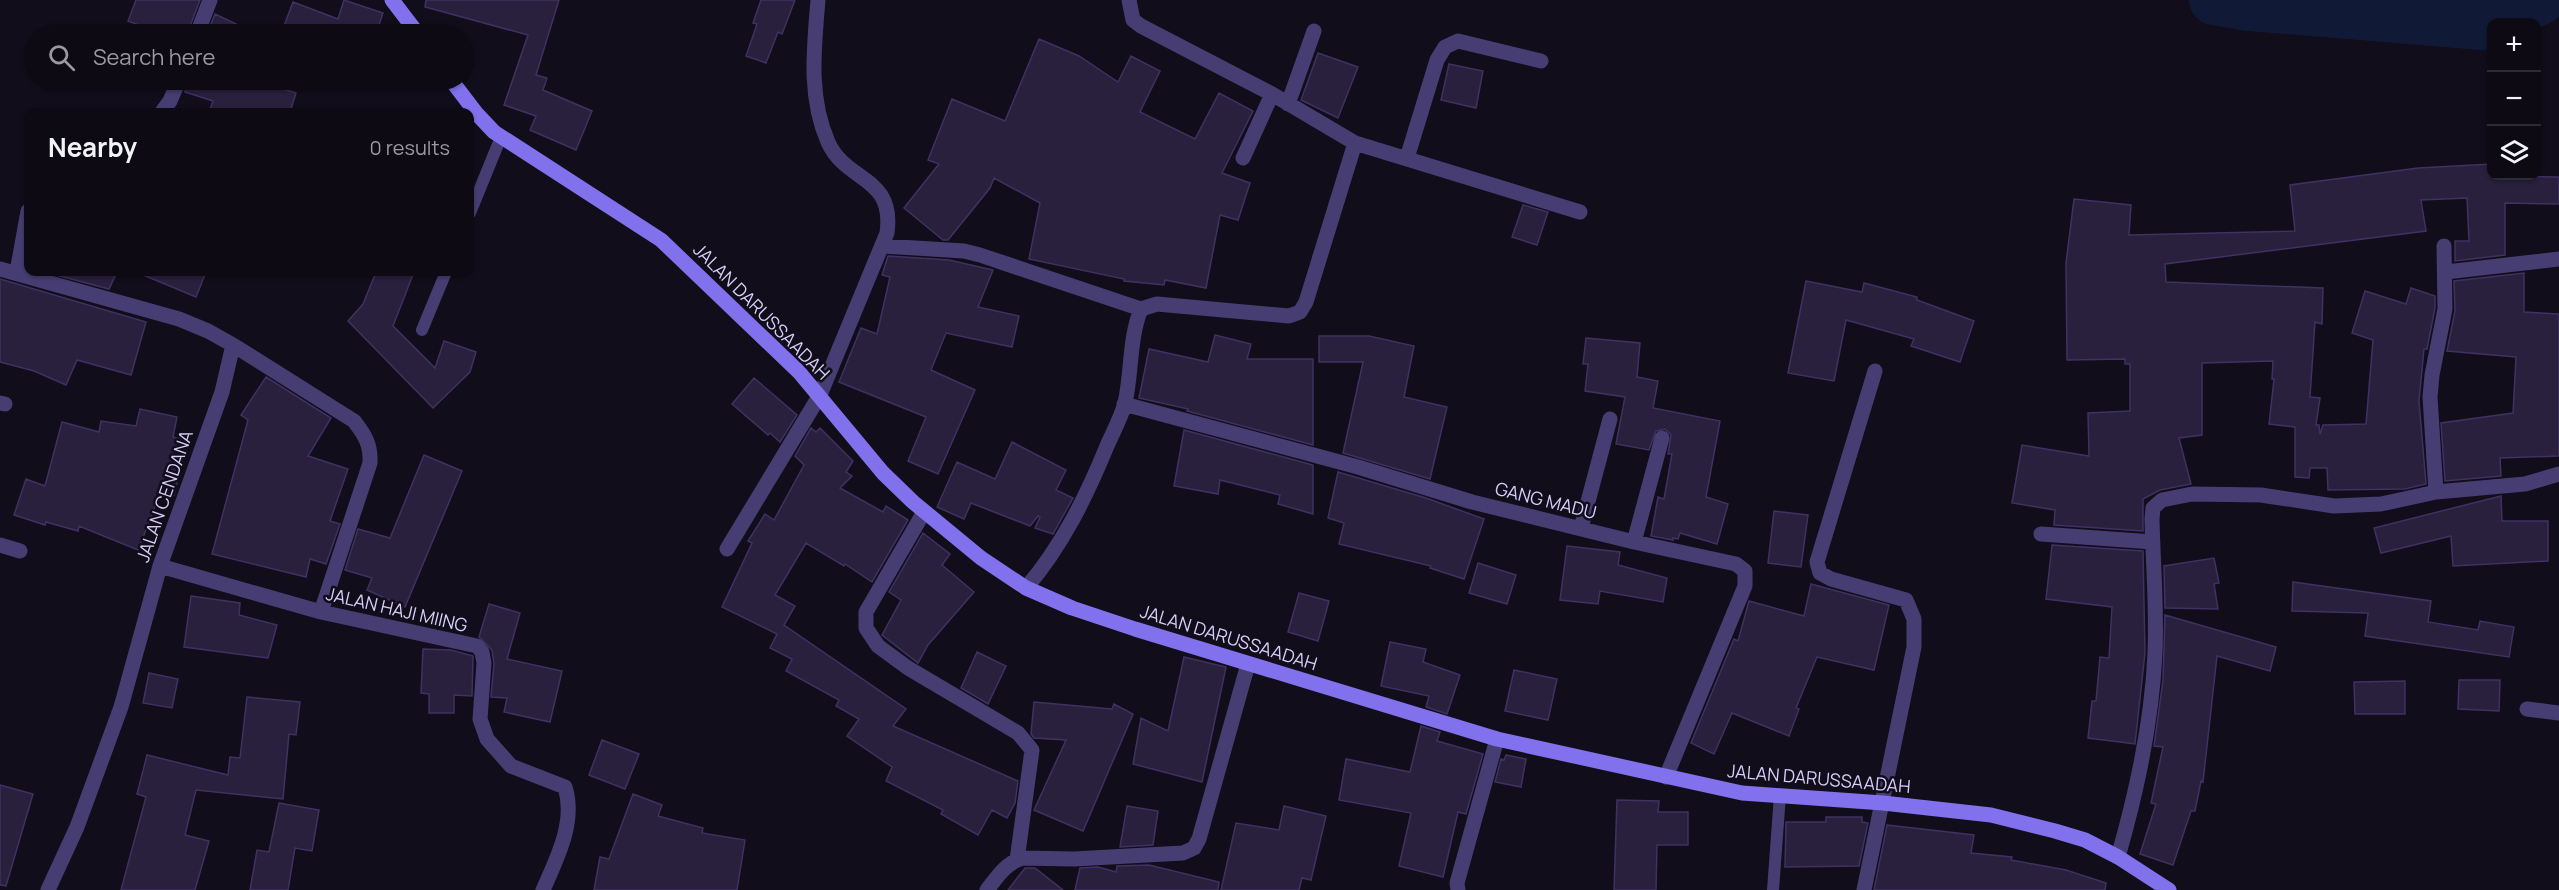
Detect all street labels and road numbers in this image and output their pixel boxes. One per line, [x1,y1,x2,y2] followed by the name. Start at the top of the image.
[689,238,835,384] street label: JALAN DARUSSAADAH
[130,426,198,565] street label: JALAN CENDANA
[1493,476,1599,524] street label: GANG MADU
[324,581,470,637] street label: JALAN HAJI MIING
[1138,599,1320,675] street label: JALAN DARUSSAADAH
[1726,758,1912,798] street label: JALAN DARUSSAADAH

